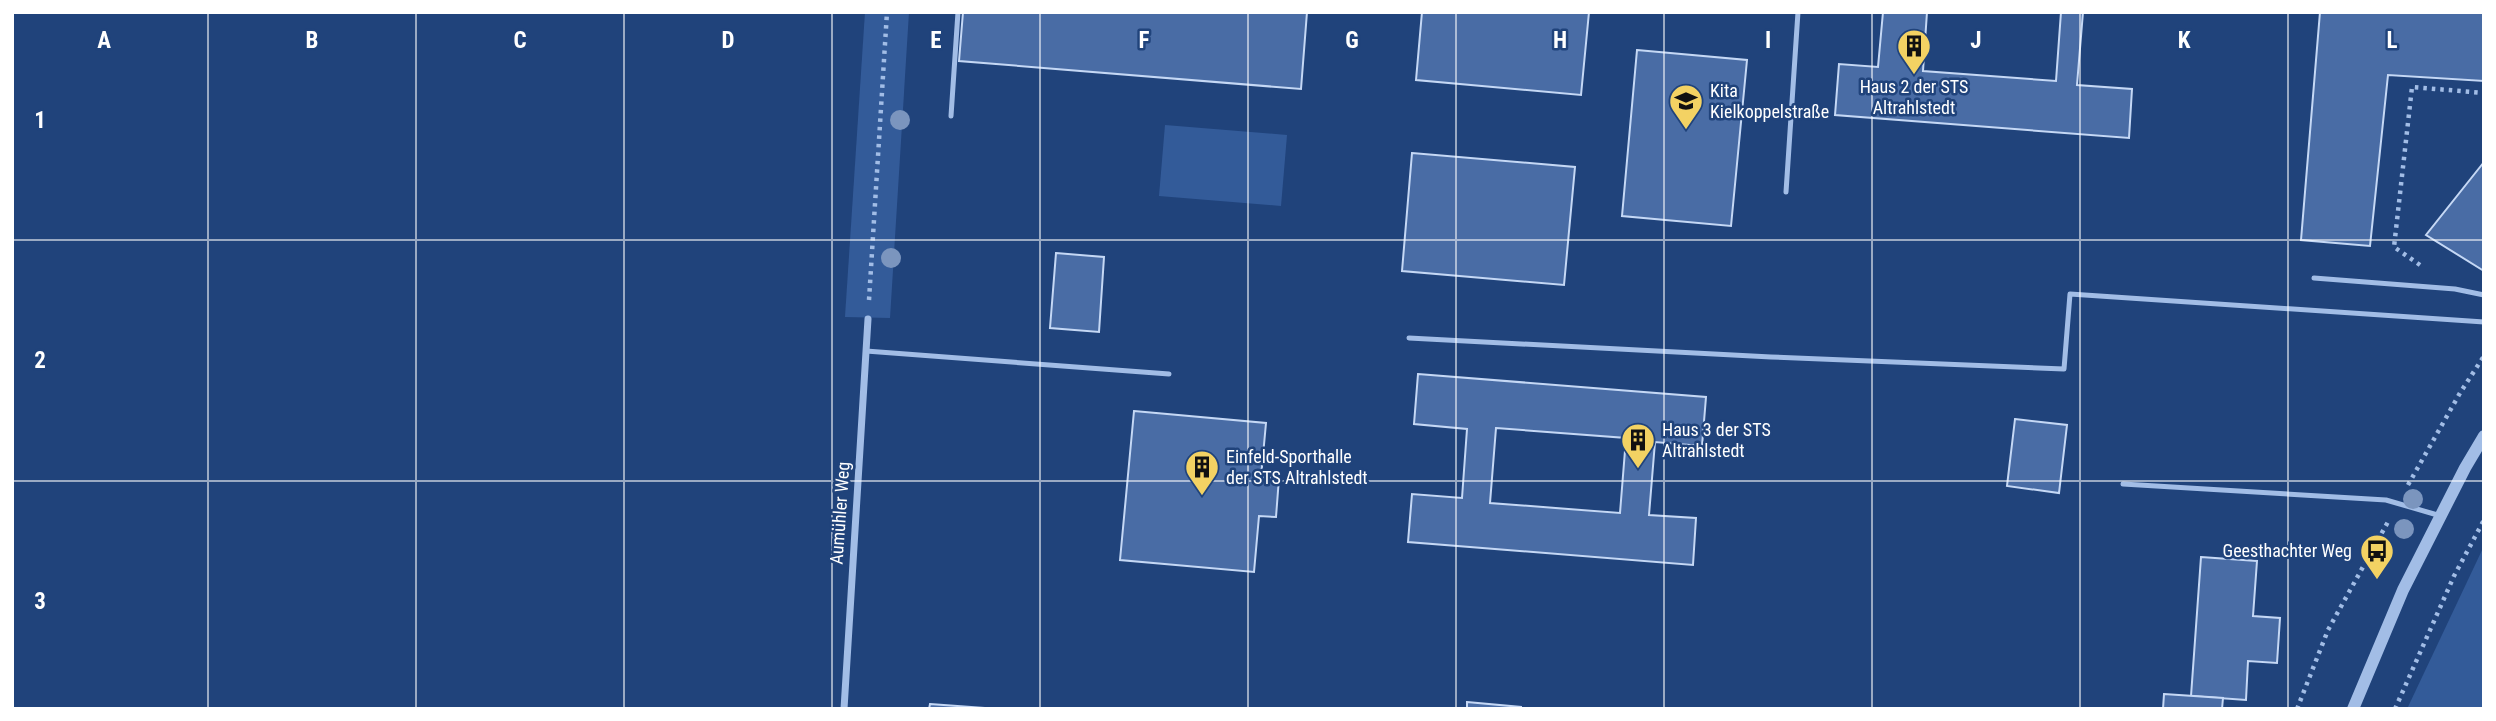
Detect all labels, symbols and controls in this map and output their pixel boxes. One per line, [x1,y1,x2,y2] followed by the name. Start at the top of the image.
[97,27,111,54] text: A
[306,27,318,54] text: B
[513,27,527,54] text: C
[722,27,735,54] text: D
[930,27,942,54] text: E
[1139,27,1150,54] text: F
[1345,27,1359,54] text: G
[1553,27,1567,54] text: H
[1765,27,1771,54] text: I
[1895,27,1933,76] building icon: Haus 2 der STS Altrahlstedt
[1970,27,1982,54] text: J
[2178,27,2191,54] text: K
[2386,27,2398,54] text: L
[1860,76,1968,118] place label: Haus 2 der STS Altrahlstedt
[1710,80,1829,122] place label: Kita Kielkoppelstraße
[1667,82,1705,131] school or university icon: Kita Kielkoppelstraße
[34,107,46,134] text: 1
[34,347,46,374] text: 2
[1662,419,1771,461] place label: Haus 3 der STS Altrahlstedt
[1619,421,1657,470] building icon: Haus 3 der STS Altrahlstedt
[1226,446,1368,488] place label: Einfeld-Sporthalle der STS Altrahlstedt
[1183,448,1221,497] building icon: Einfeld-Sporthalle der STS Altrahlstedt
[825,461,854,565] street label: Aumühler Weg
[2358,532,2396,581] bus stop icon: Geesthachter Weg
[2223,540,2352,561] place label: Geesthachter Weg
[34,588,46,615] text: 3

